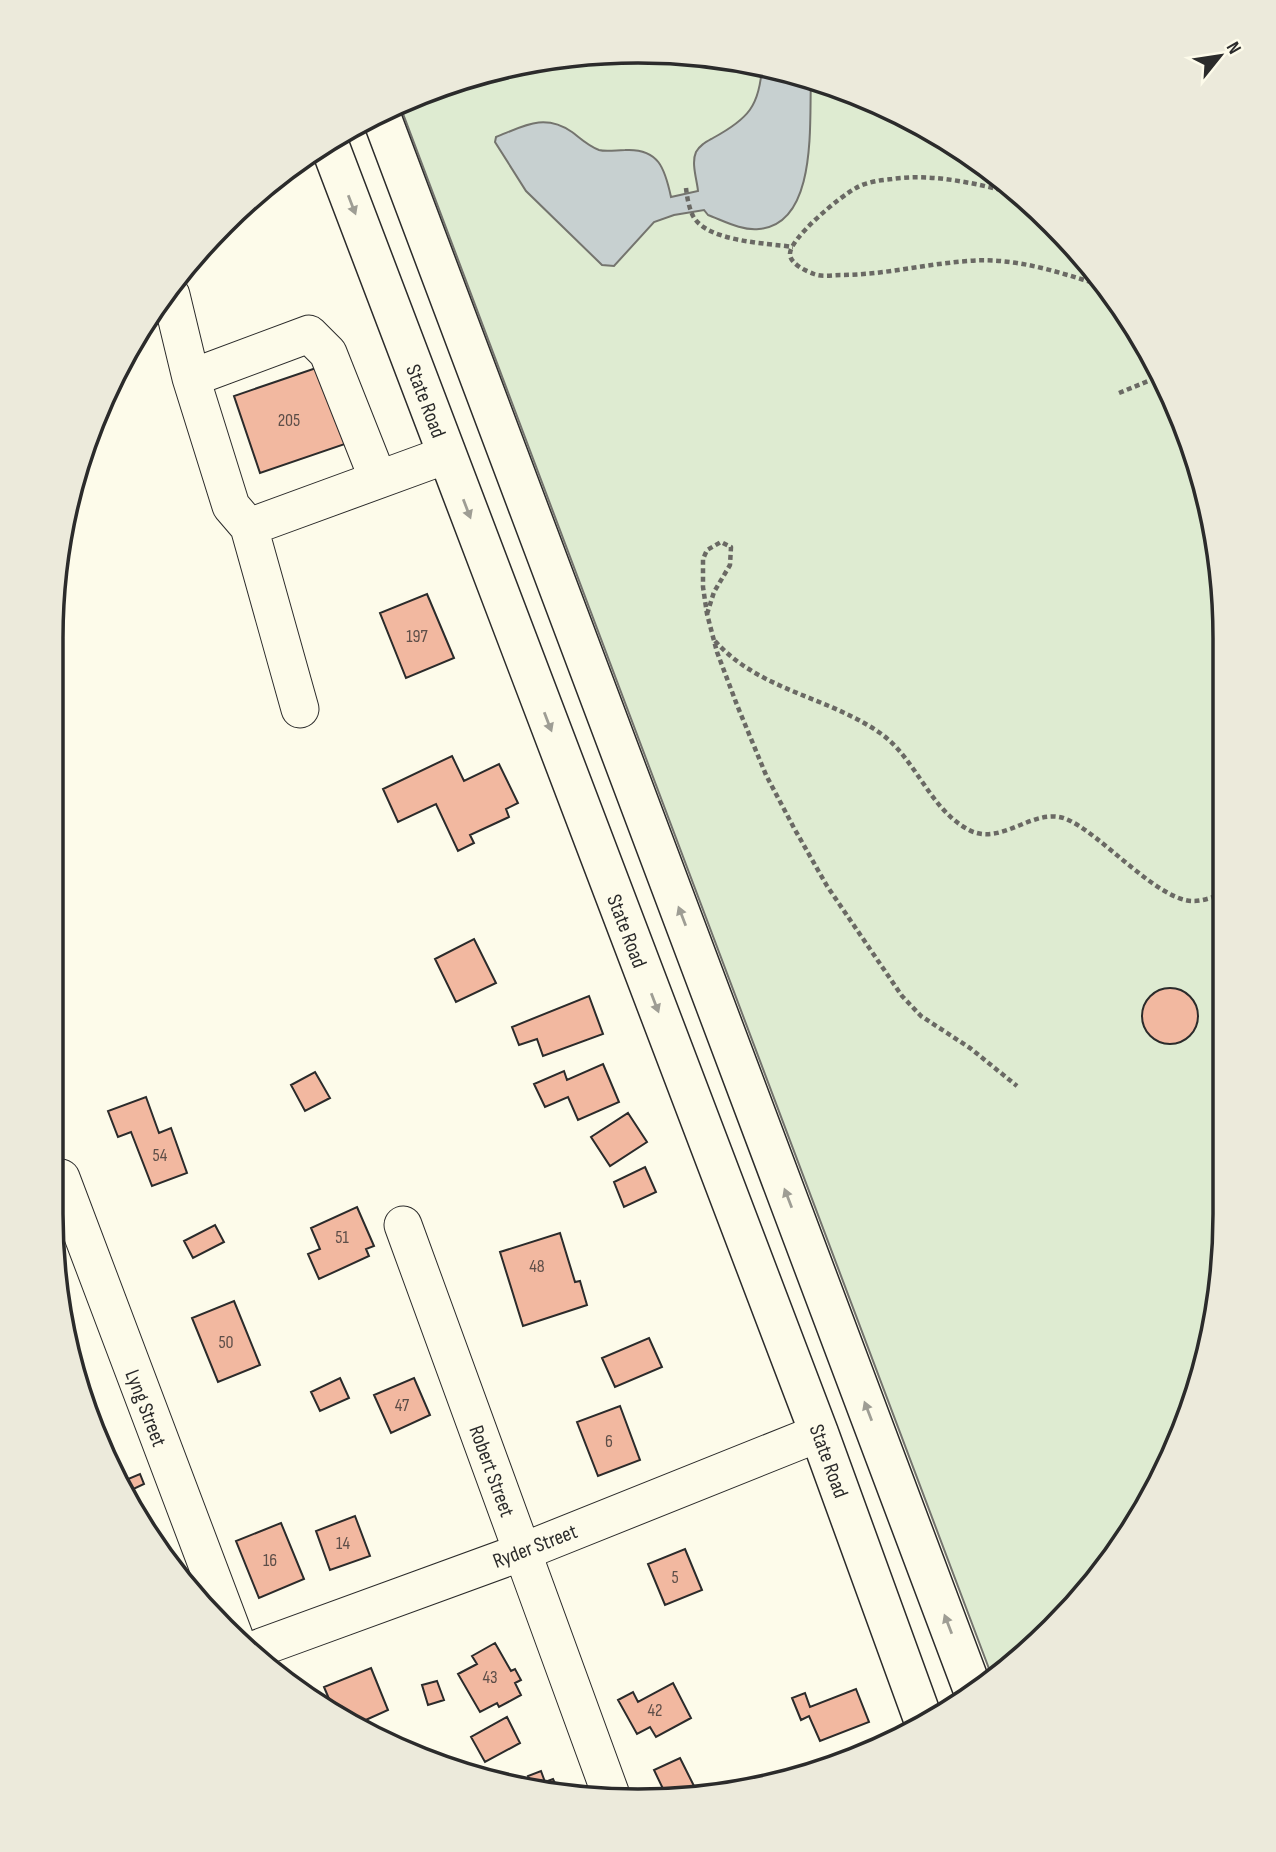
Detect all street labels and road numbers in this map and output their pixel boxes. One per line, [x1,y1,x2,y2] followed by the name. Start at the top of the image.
[400,361,451,441] street label: State Road
[601,891,652,971] street label: State Road
[119,1366,172,1450] street label: Lyng Street
[804,1421,853,1501] street label: State Road
[463,1422,520,1520] street label: Robert Street
[490,1519,581,1574] street label: Ryder Street

